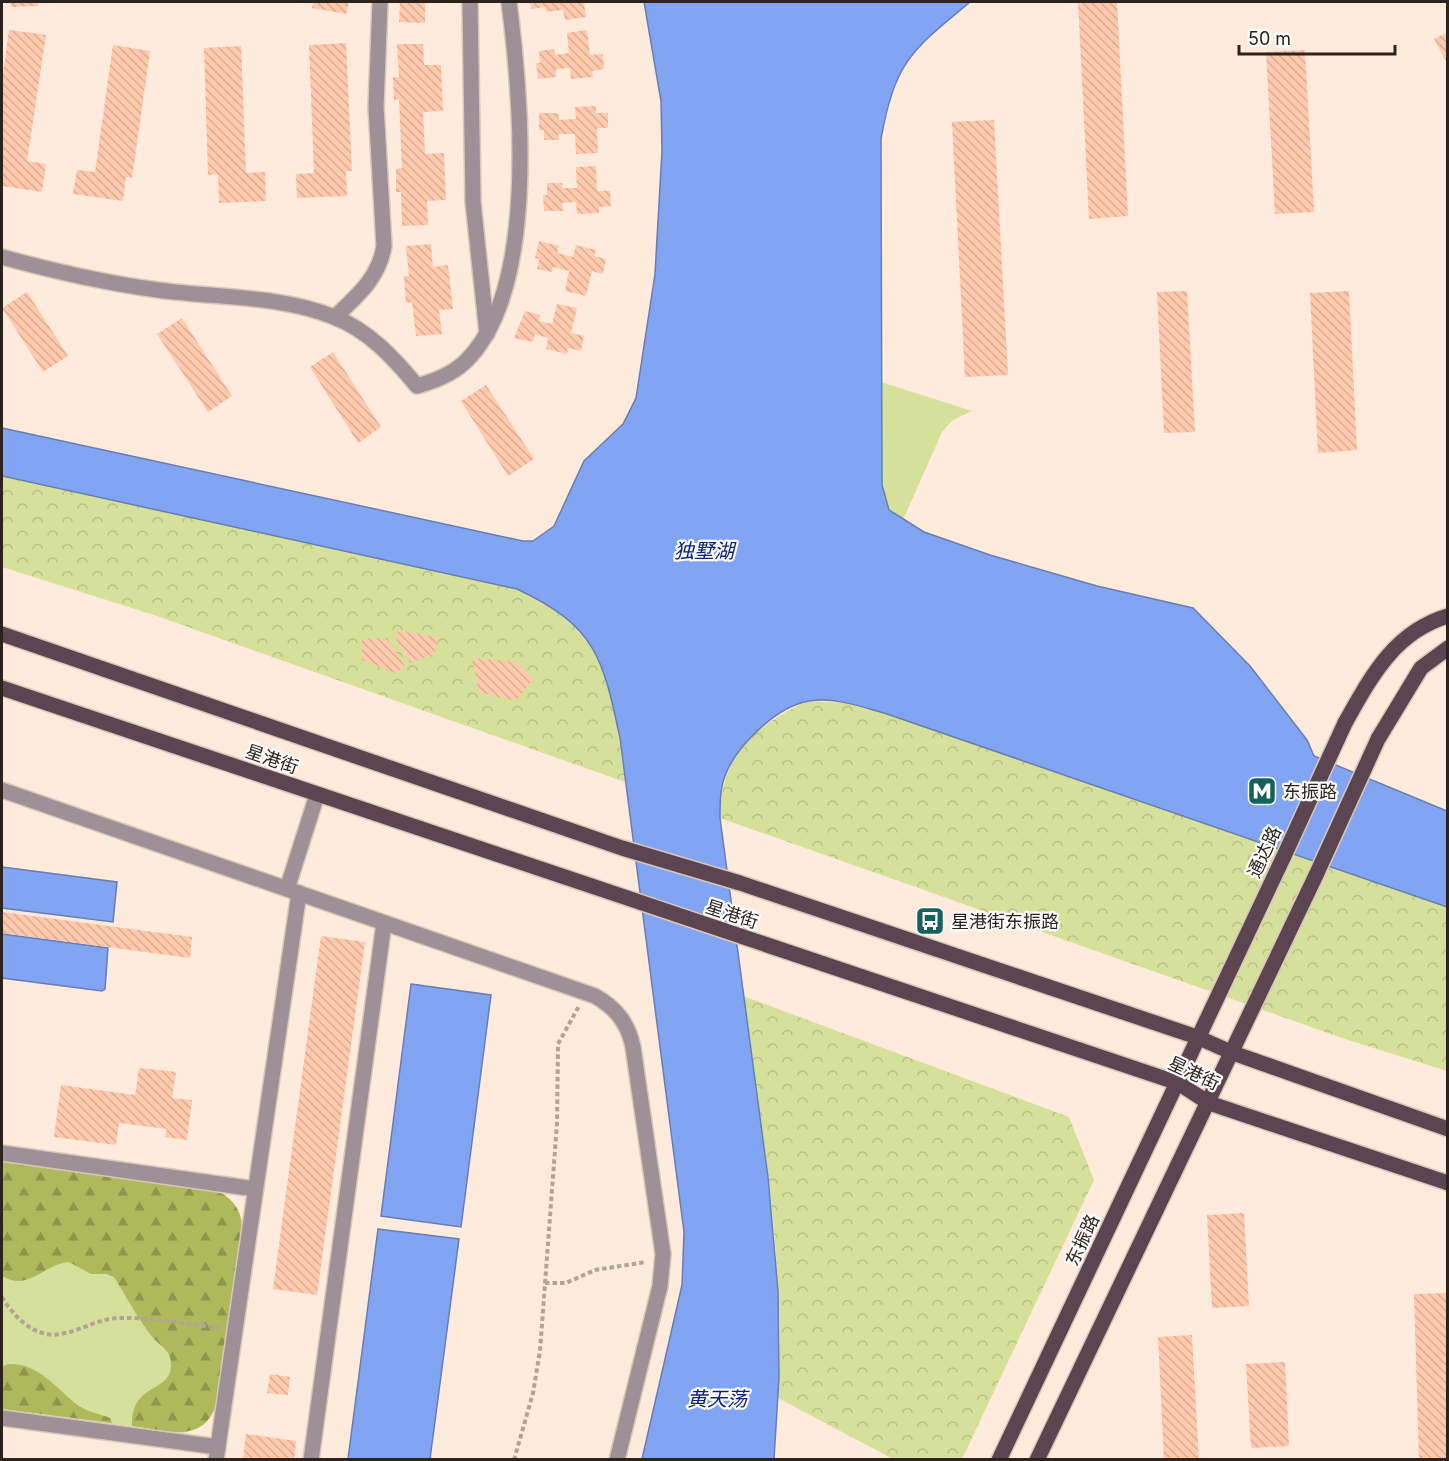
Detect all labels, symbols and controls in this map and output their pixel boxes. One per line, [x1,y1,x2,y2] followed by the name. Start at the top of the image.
[1239,18,1395,56] scale bar
[1248,28,1291,49] text: 50 m
[674,539,737,563] water label: 独墅湖
[243,740,301,778] street label: 星港街
[1246,775,1278,807] metro station icon: 东振路
[1283,781,1337,802] place label: 东振路
[1243,823,1285,881] street label: 通达路
[703,896,761,932] street label: 星港街
[914,905,946,937] bus stop icon: 星港街东振路
[951,911,1059,932] place label: 星港街东振路
[1165,1052,1223,1094] street label: 星港街
[1061,1211,1103,1269] street label: 东振路
[687,1387,750,1411] water label: 黄天荡

